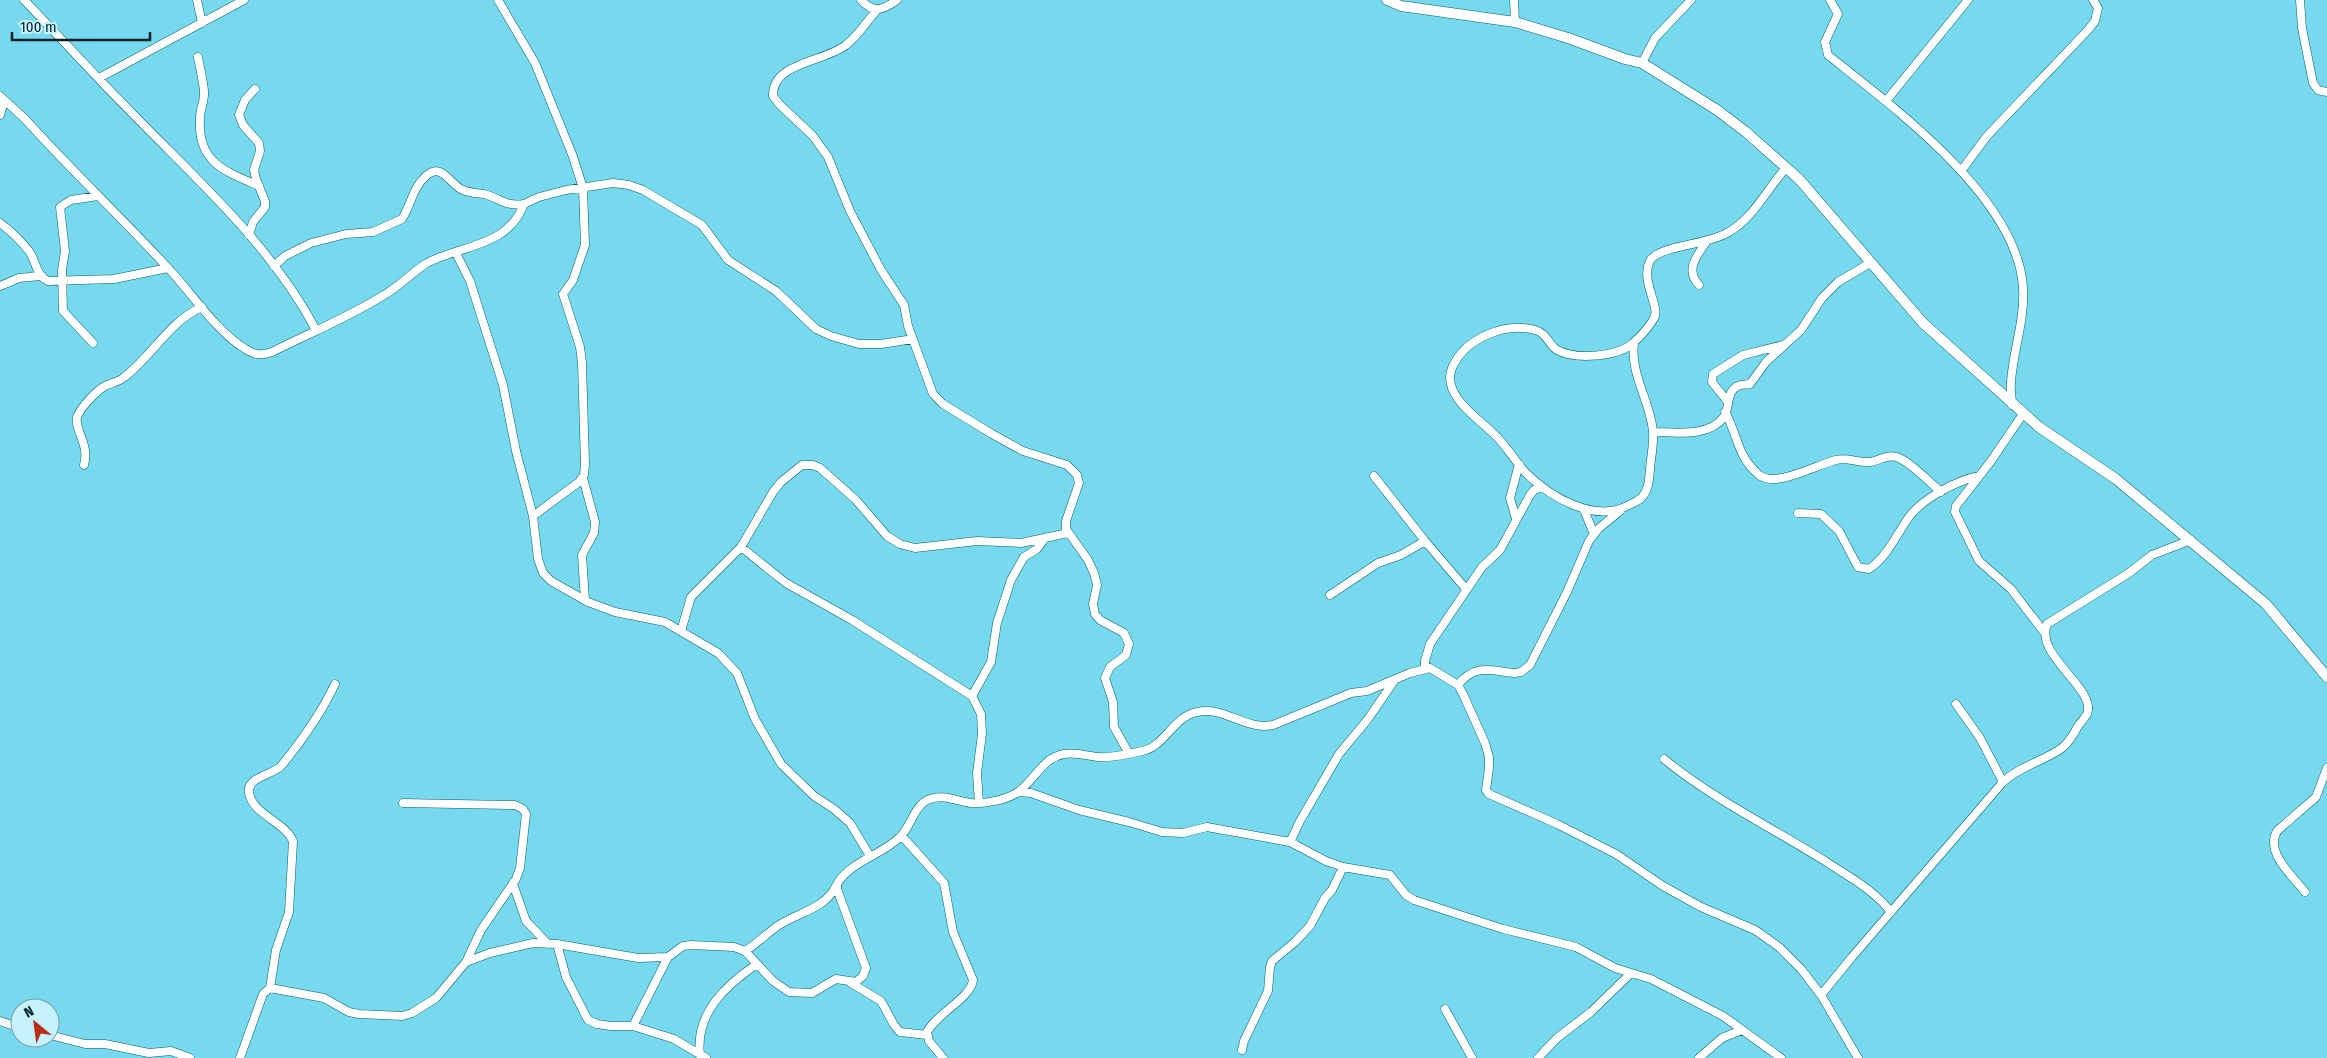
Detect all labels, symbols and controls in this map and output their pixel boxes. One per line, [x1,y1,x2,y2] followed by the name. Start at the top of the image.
[12,10,150,42] scale bar
[20,18,57,36] text: 100 m
[10,998,60,1048] north arrow
[21,1003,37,1022] text: N

